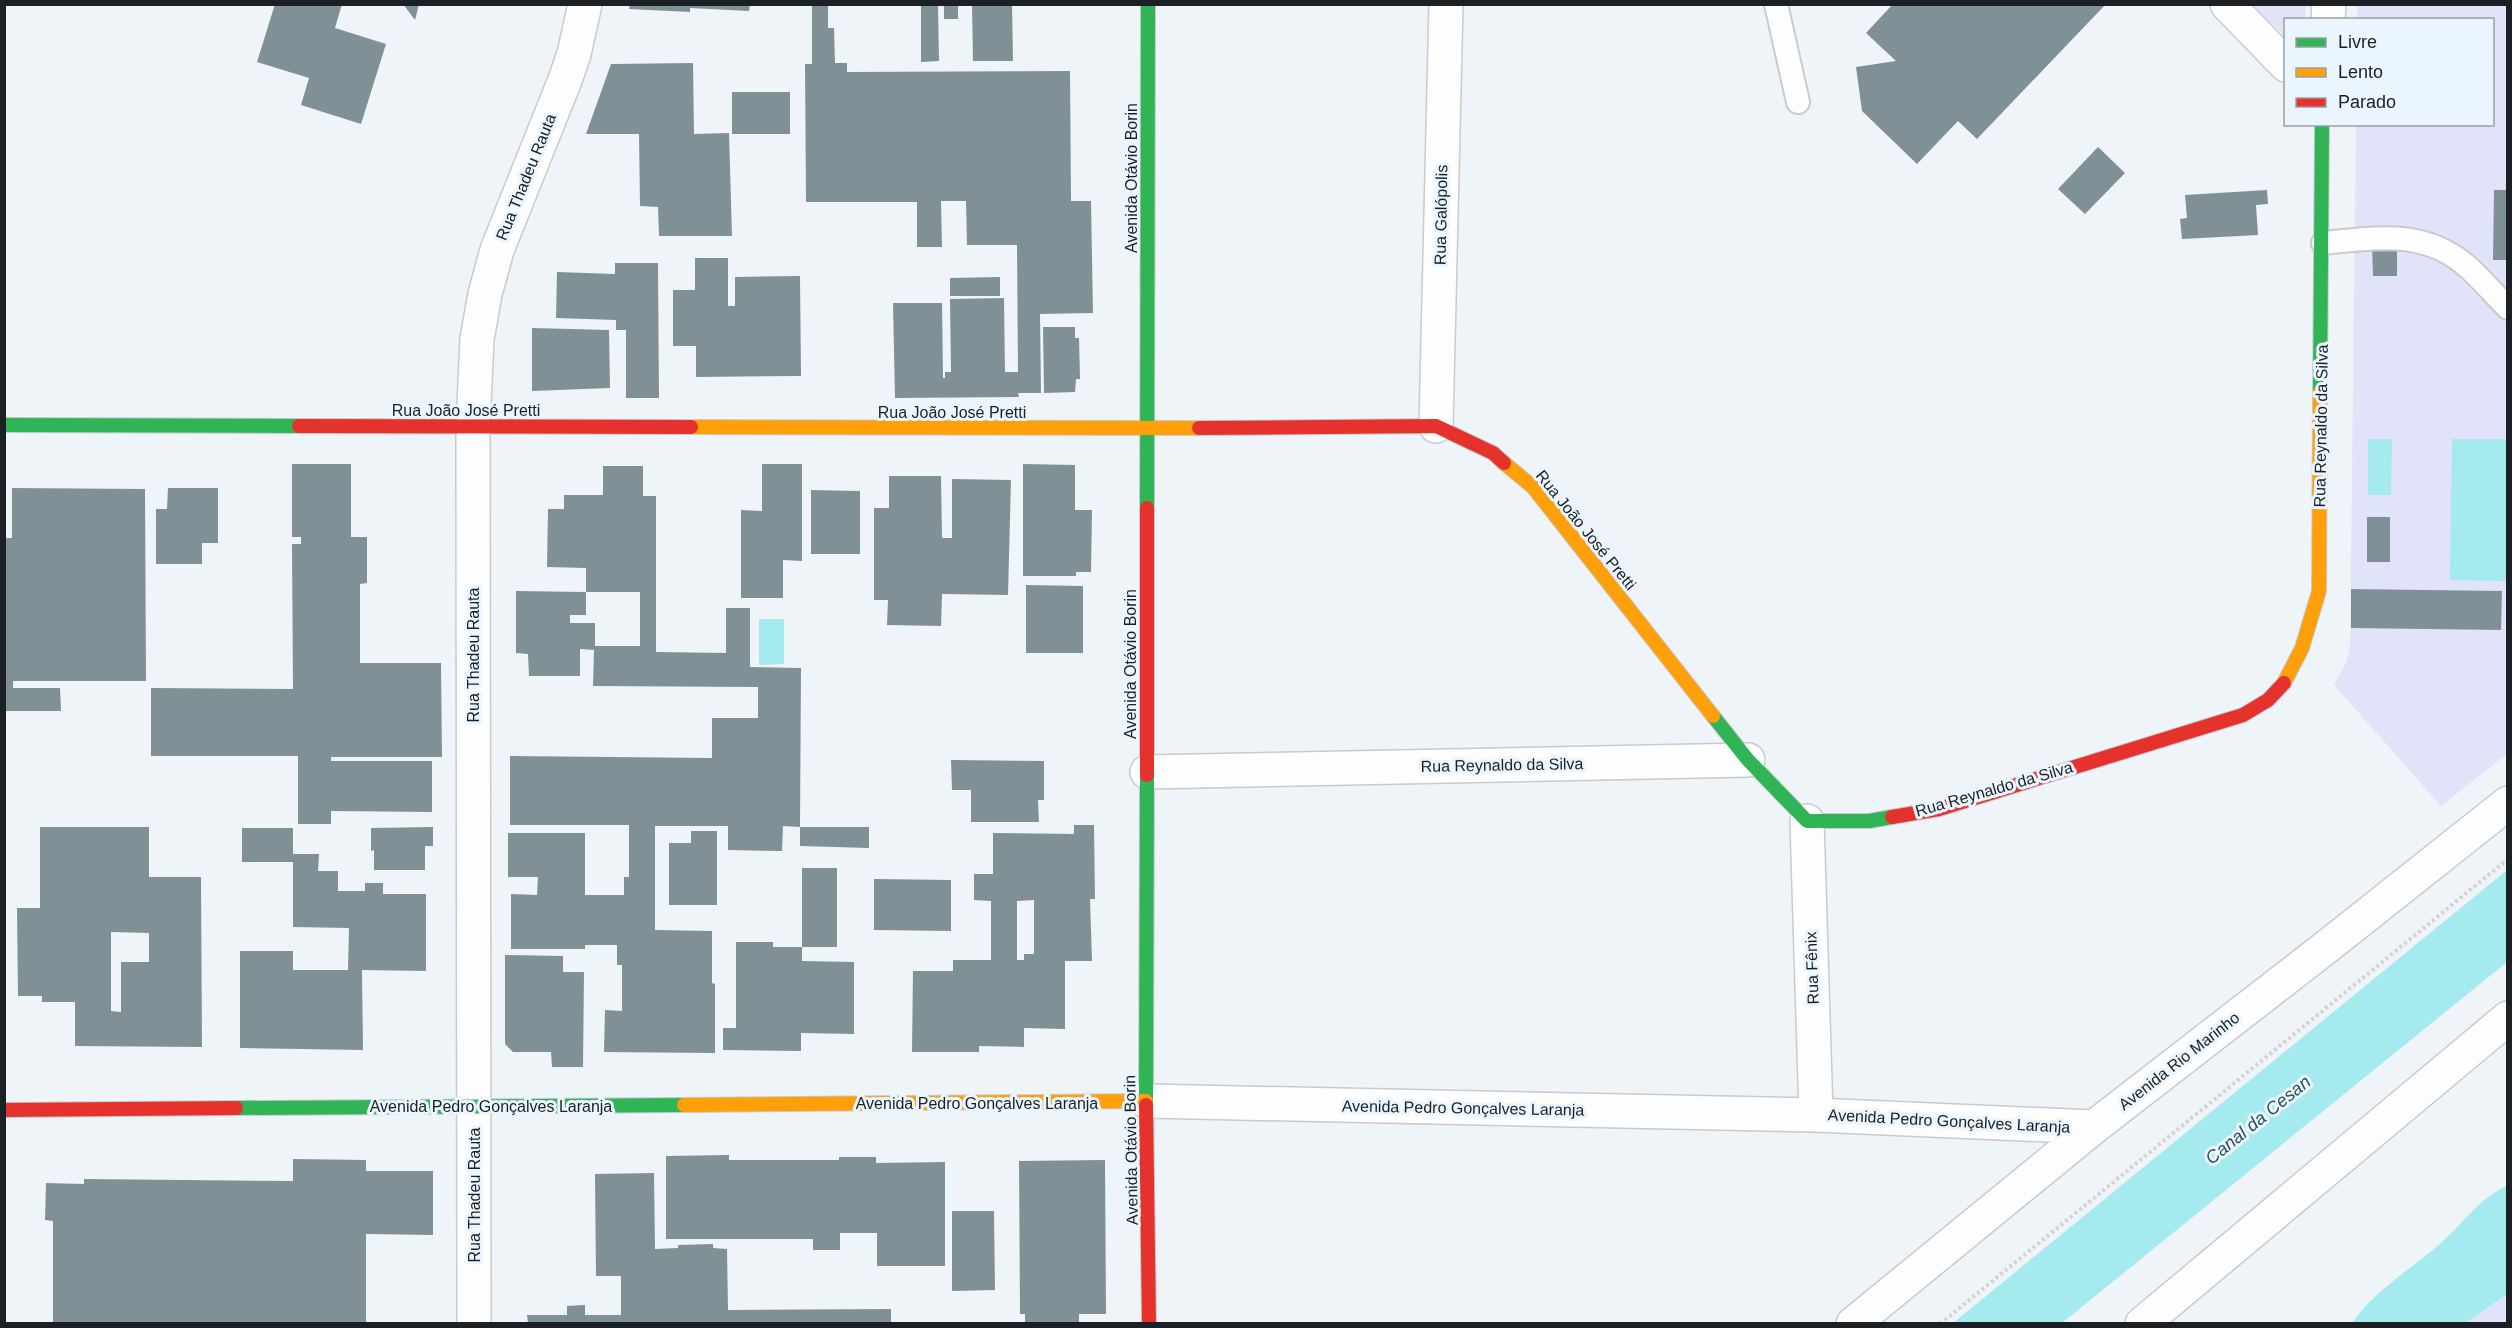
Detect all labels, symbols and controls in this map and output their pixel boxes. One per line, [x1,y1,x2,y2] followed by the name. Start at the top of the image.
[2284,18,2494,126] legend
[2338,32,2377,52] text: Livre
[2338,62,2383,82] text: Lento
[2338,92,2396,112] text: Parado
[1123,103,1140,253] street label: Avenida Otávio Borin
[493,111,559,243] street label: Rua Thadeu Rauta
[1432,165,1450,265] street label: Rua Galópolis
[2311,344,2331,508] street label: Rua Reynaldo da Silva
[392,402,540,419] street label: Rua João José Pretti
[878,404,1026,421] street label: Rua João José Pretti
[1533,467,1639,593] street label: Rua João José Pretti
[465,587,482,722] street label: Rua Thadeu Rauta
[1122,589,1139,739] street label: Avenida Otávio Borin
[1420,755,1584,775] street label: Rua Reynaldo da Silva
[1913,758,2075,820] street label: Rua Reynaldo da Silva
[1802,931,1822,1005] street label: Rua Fênix
[2115,1009,2243,1113] street label: Avenida Rio Marinho
[2202,1072,2314,1168] water label: Canal da Cesan
[1121,1075,1141,1225] street label: Avenida Otávio Borin
[856,1095,1098,1112] street label: Avenida Pedro Gonçalves Laranja
[1342,1097,1584,1119] street label: Avenida Pedro Gonçalves Laranja
[370,1098,612,1115] street label: Avenida Pedro Gonçalves Laranja
[1827,1106,2071,1136] street label: Avenida Pedro Gonçalves Laranja
[466,1127,483,1262] street label: Rua Thadeu Rauta

